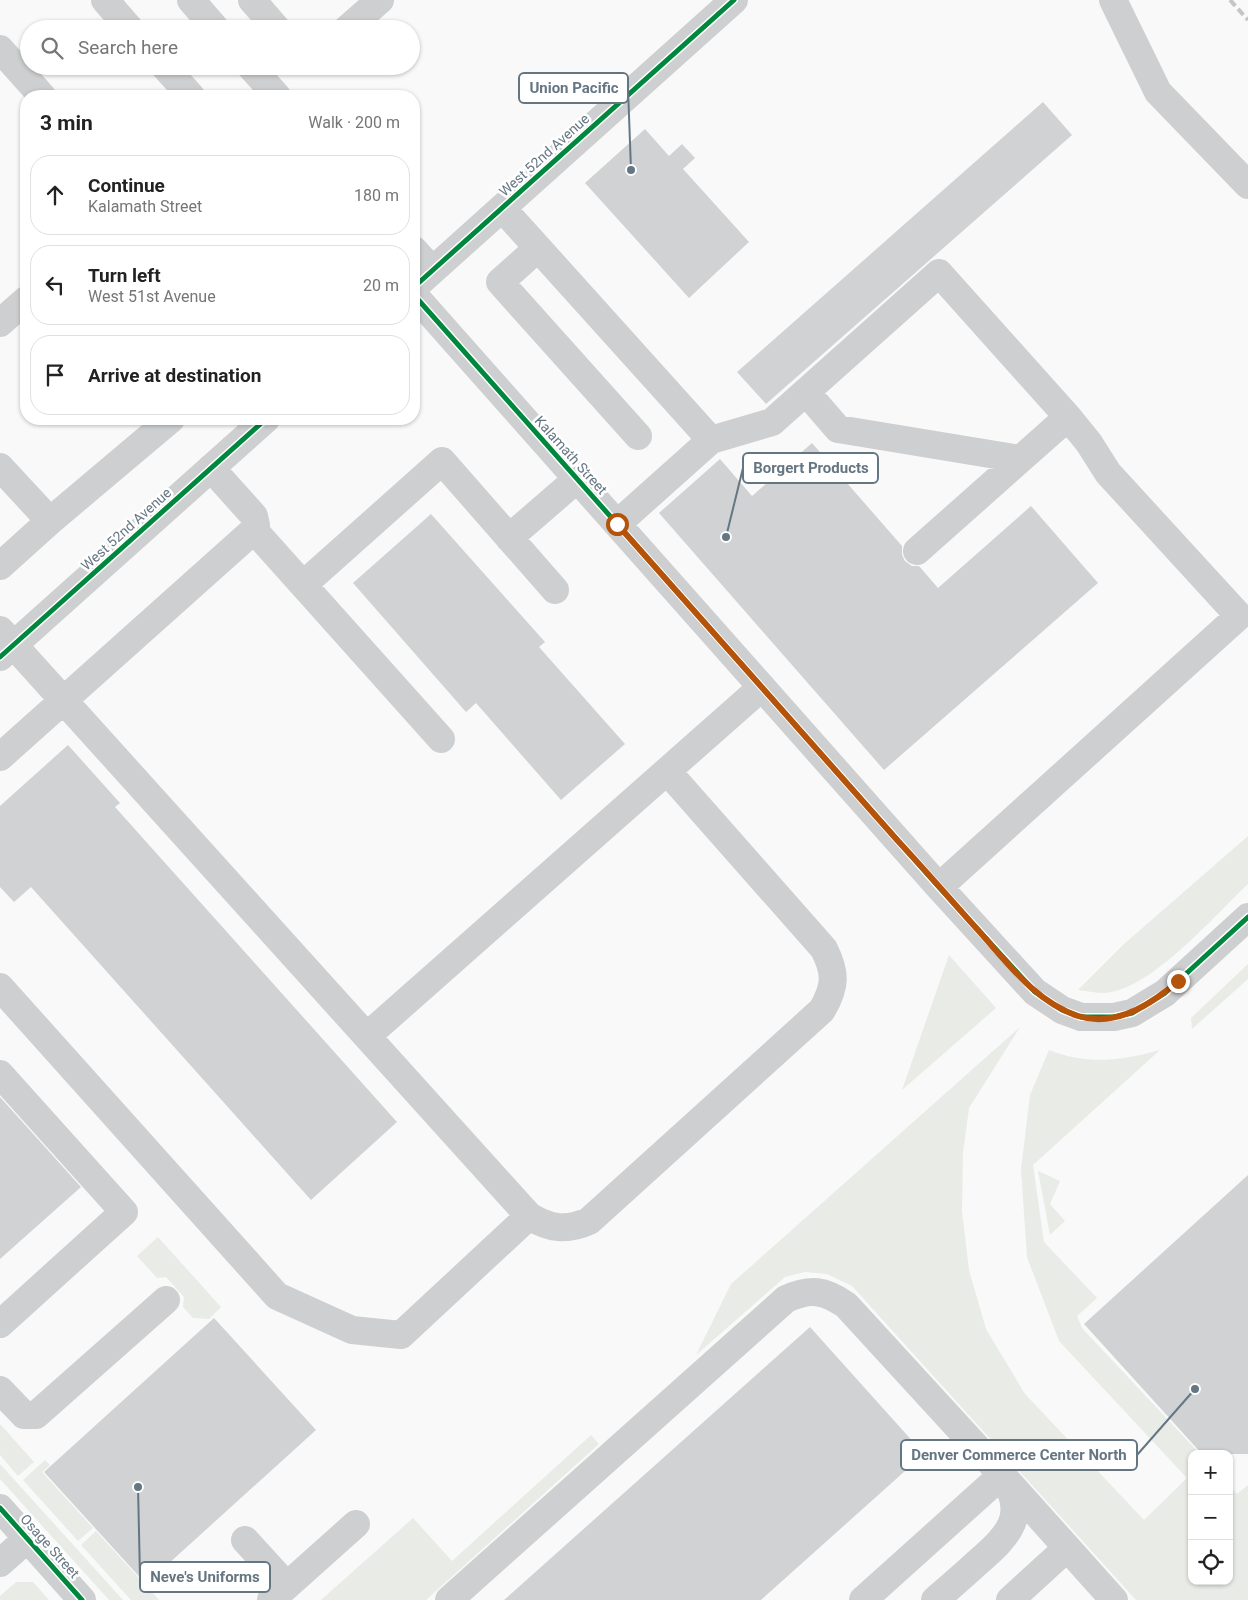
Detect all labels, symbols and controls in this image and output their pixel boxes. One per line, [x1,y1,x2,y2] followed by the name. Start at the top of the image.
[20,20,420,75] search box
[38,34,66,62] icon: search
[78,36,178,59] text: Search here
[519,73,628,103] callout: Union Pacific
[529,79,619,97] text: Union Pacific
[496,110,592,200] street label: West 52nd Avenue
[40,111,93,135] text: 3 min
[308,113,400,132] text: Walk · 200 m
[88,174,165,197] text: Continue
[41,181,69,209] icon: ahead
[354,186,399,205] text: 180 m
[88,197,202,216] text: Kalamath Street
[88,264,161,287] text: Turn left
[41,271,69,299] icon: left
[363,276,399,295] text: 20 m
[88,287,216,306] text: West 51st Avenue
[41,361,69,389] icon: arrive
[88,364,261,387] text: Arrive at destination
[532,412,611,498] street label: Kalamath Street
[743,453,878,483] callout: Borgert Products
[753,459,869,477] text: Borgert Products
[78,484,174,574] street label: West 52nd Avenue
[606,513,629,536] route start
[1167,970,1190,993] route end
[901,1440,1137,1470] callout: Denver Commerce Center North
[911,1446,1127,1464] text: Denver Commerce Center North
[1188,1450,1233,1585] map controls
[1188,1450,1233,1495] button: +
[1188,1495,1233,1540] button: −
[17,1511,83,1581] street label: Osage Street
[1188,1540,1233,1585] button: locate
[140,1562,270,1592] callout: Neve's Uniforms
[150,1568,260,1586] text: Neve's Uniforms

